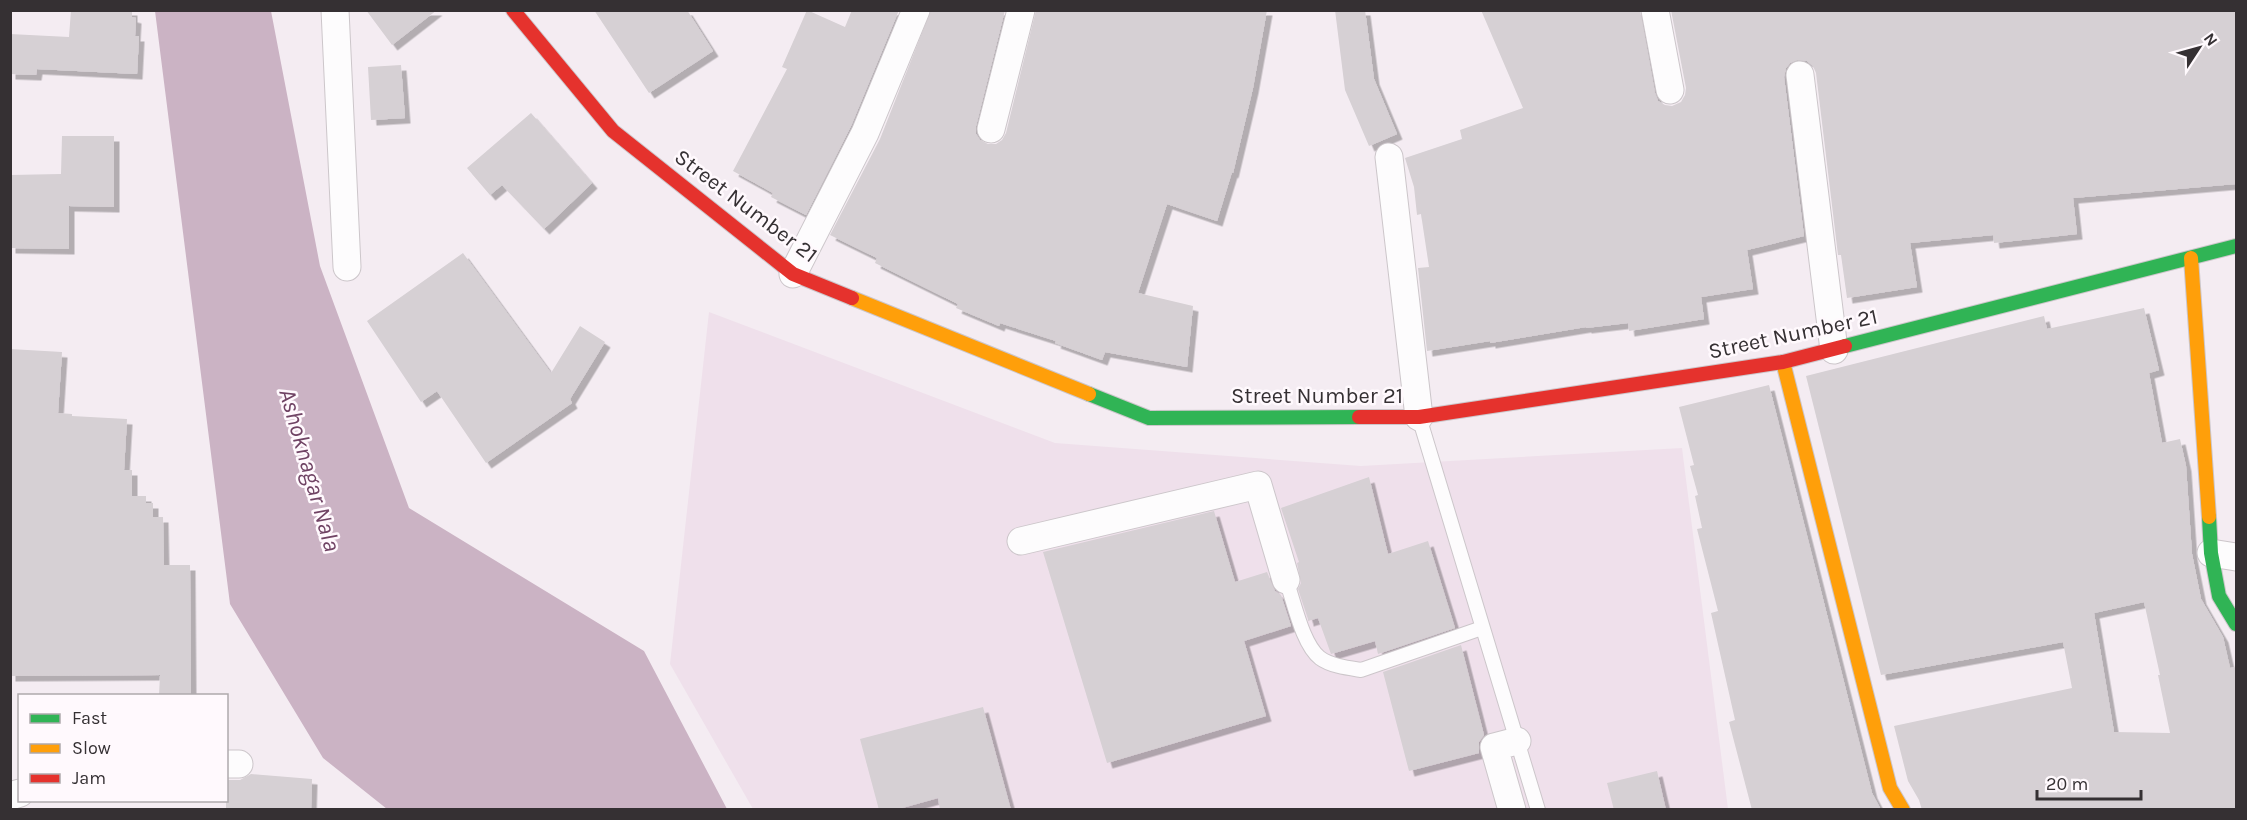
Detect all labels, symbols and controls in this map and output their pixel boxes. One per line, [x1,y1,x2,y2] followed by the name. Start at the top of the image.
[2169,18,2229,78] north arrow
[2200,29,2222,50] text: N
[669,144,823,268] street label: Street Number 21
[1706,303,1880,365] street label: Street Number 21
[1231,383,1403,409] street label: Street Number 21
[273,385,347,555] water label: Ashoknagar Nala
[18,694,228,802] legend
[72,707,107,729] text: Fast
[72,737,111,759] text: Slow
[2037,763,2140,801] scale bar
[72,767,106,789] text: Jam
[2046,773,2088,795] text: 20 m

